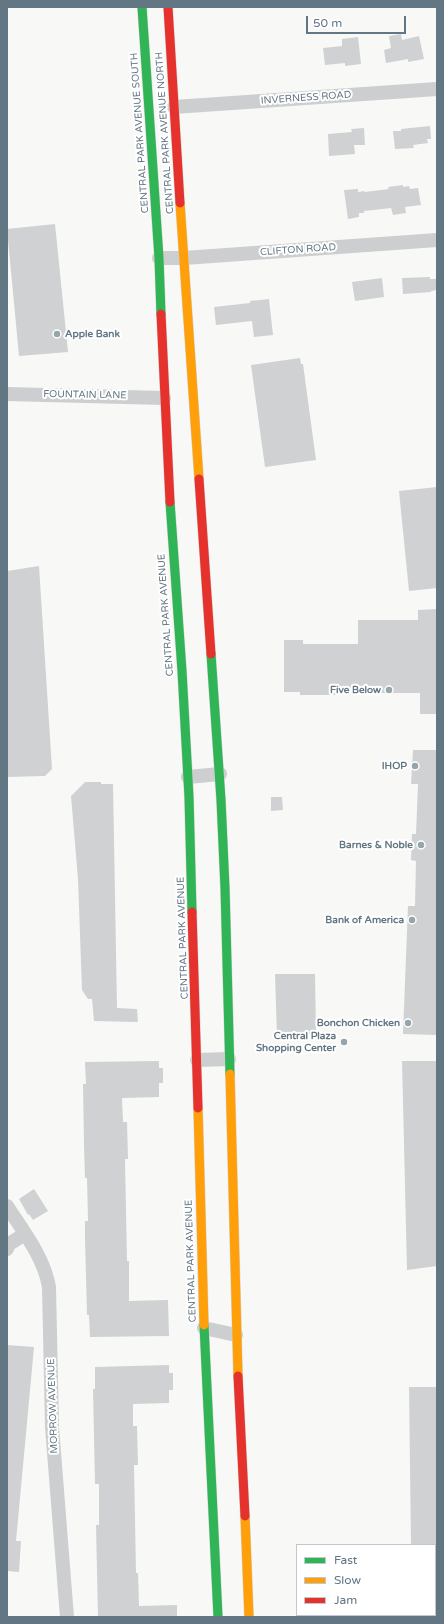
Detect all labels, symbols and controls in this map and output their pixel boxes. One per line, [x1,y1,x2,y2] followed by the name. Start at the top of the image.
[308,8,408,34] scale bar
[313,16,342,30] text: 50 m
[128,52,152,214] street label: CENTRAL PARK AVENUE SOUTH
[153,52,177,214] street label: CENTRAL PARK AVENUE NORTH
[260,89,352,107] street label: INVERNESS ROAD
[260,241,336,259] street label: CLIFTON ROAD
[65,328,120,340] place label: Apple Bank
[52,329,62,339] marker: Apple Bank
[43,388,127,402] street label: FOUNTAIN LANE
[156,553,176,677] street label: CENTRAL PARK AVENUE
[330,684,381,696] place label: Five Below
[384,685,394,695] marker: Five Below
[382,760,407,772] place label: IHOP
[410,761,420,771] marker: IHOP
[339,839,413,851] place label: Barnes & Noble
[416,840,426,850] marker: Barnes & Noble
[175,876,191,1000] street label: CENTRAL PARK AVENUE
[325,914,404,926] place label: Bank of America
[407,915,417,925] marker: Bank of America
[317,1017,400,1029] place label: Bonchon Chicken
[403,1018,413,1028] marker: Bonchon Chicken
[256,1030,336,1054] place label: Central Plaza Shopping Center
[339,1037,349,1047] marker: Central Plaza Shopping Center
[183,1199,199,1323] street label: CENTRAL PARK AVENUE
[45,1358,61,1454] street label: MORROW AVENUE
[296,1544,436,1616] legend
[334,1553,357,1567] text: Fast
[334,1573,361,1587] text: Slow
[334,1593,357,1607] text: Jam

